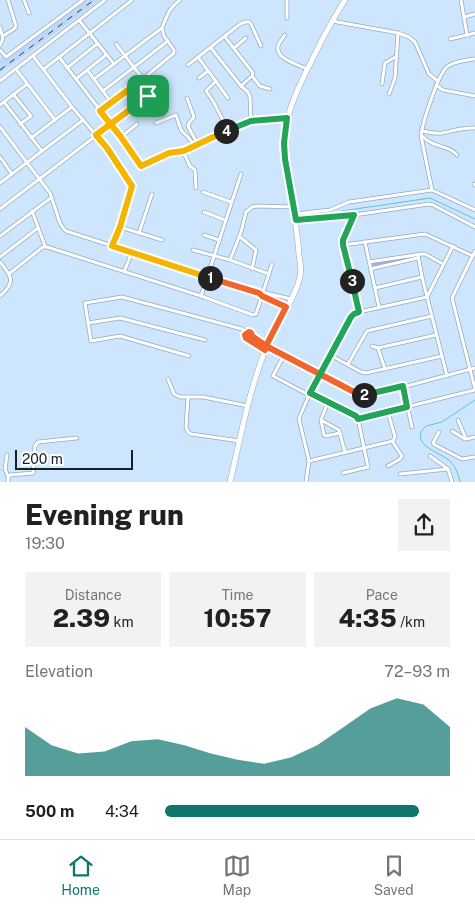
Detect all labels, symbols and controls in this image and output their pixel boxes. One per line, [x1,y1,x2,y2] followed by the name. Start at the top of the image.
[127,75,169,117] pin
[134,82,162,110] icon: arrive
[214,118,238,144] pin: 4
[222,123,231,139] text: 4
[198,266,222,290] pin: 1
[340,268,364,294] pin: 3
[208,270,214,286] text: 1
[348,273,357,289] text: 3
[352,382,376,408] pin: 2
[360,387,369,403] text: 2
[15,447,132,470] scale bar
[22,451,63,467] text: 200 m
[25,498,184,531] text: Evening run
[398,499,450,551] button: share
[25,534,65,553] text: 19:30
[65,587,122,603] text: Distance
[222,587,253,603] text: Time
[366,587,398,603] text: Pace
[53,603,110,633] text: 2.39
[204,603,271,633] text: 10:57
[339,603,397,633] text: 4:35
[110,614,134,630] text: km
[397,614,425,630] text: /km
[25,662,93,681] text: Elevation
[384,662,450,681] text: 72–93 m
[25,802,74,821] text: 500 m
[105,802,139,821] text: 4:34
[61,852,100,898] tab: Home
[223,852,251,898] tab: Map
[374,852,414,898] tab: Saved

